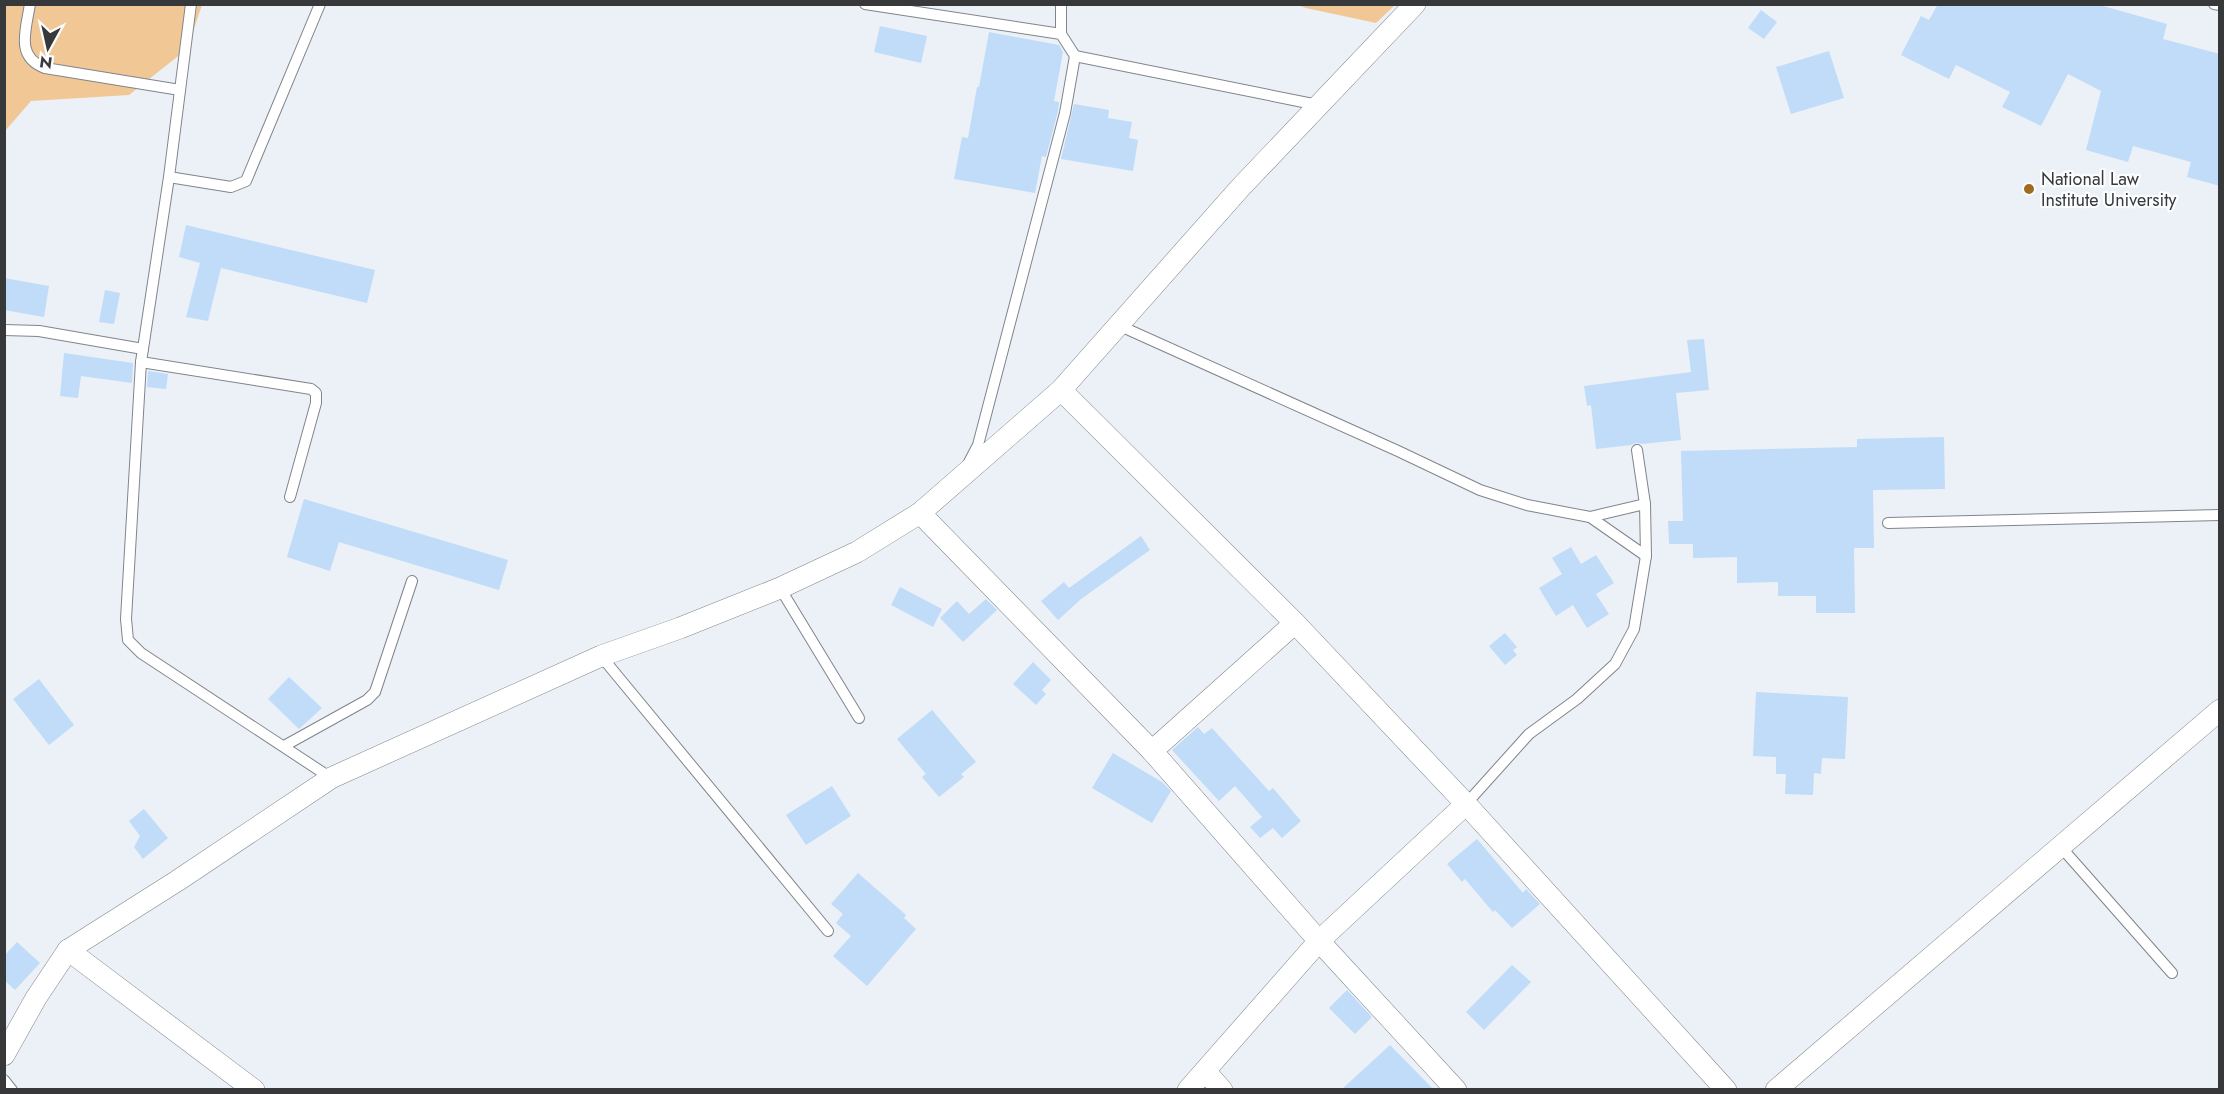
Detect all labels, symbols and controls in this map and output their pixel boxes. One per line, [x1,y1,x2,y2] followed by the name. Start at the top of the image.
[18,18,78,78] north arrow
[38,50,54,75] text: N
[2041,166,2177,213] place label: National Law Institute University
[2022,182,2036,196] marker: National Law Institute University

